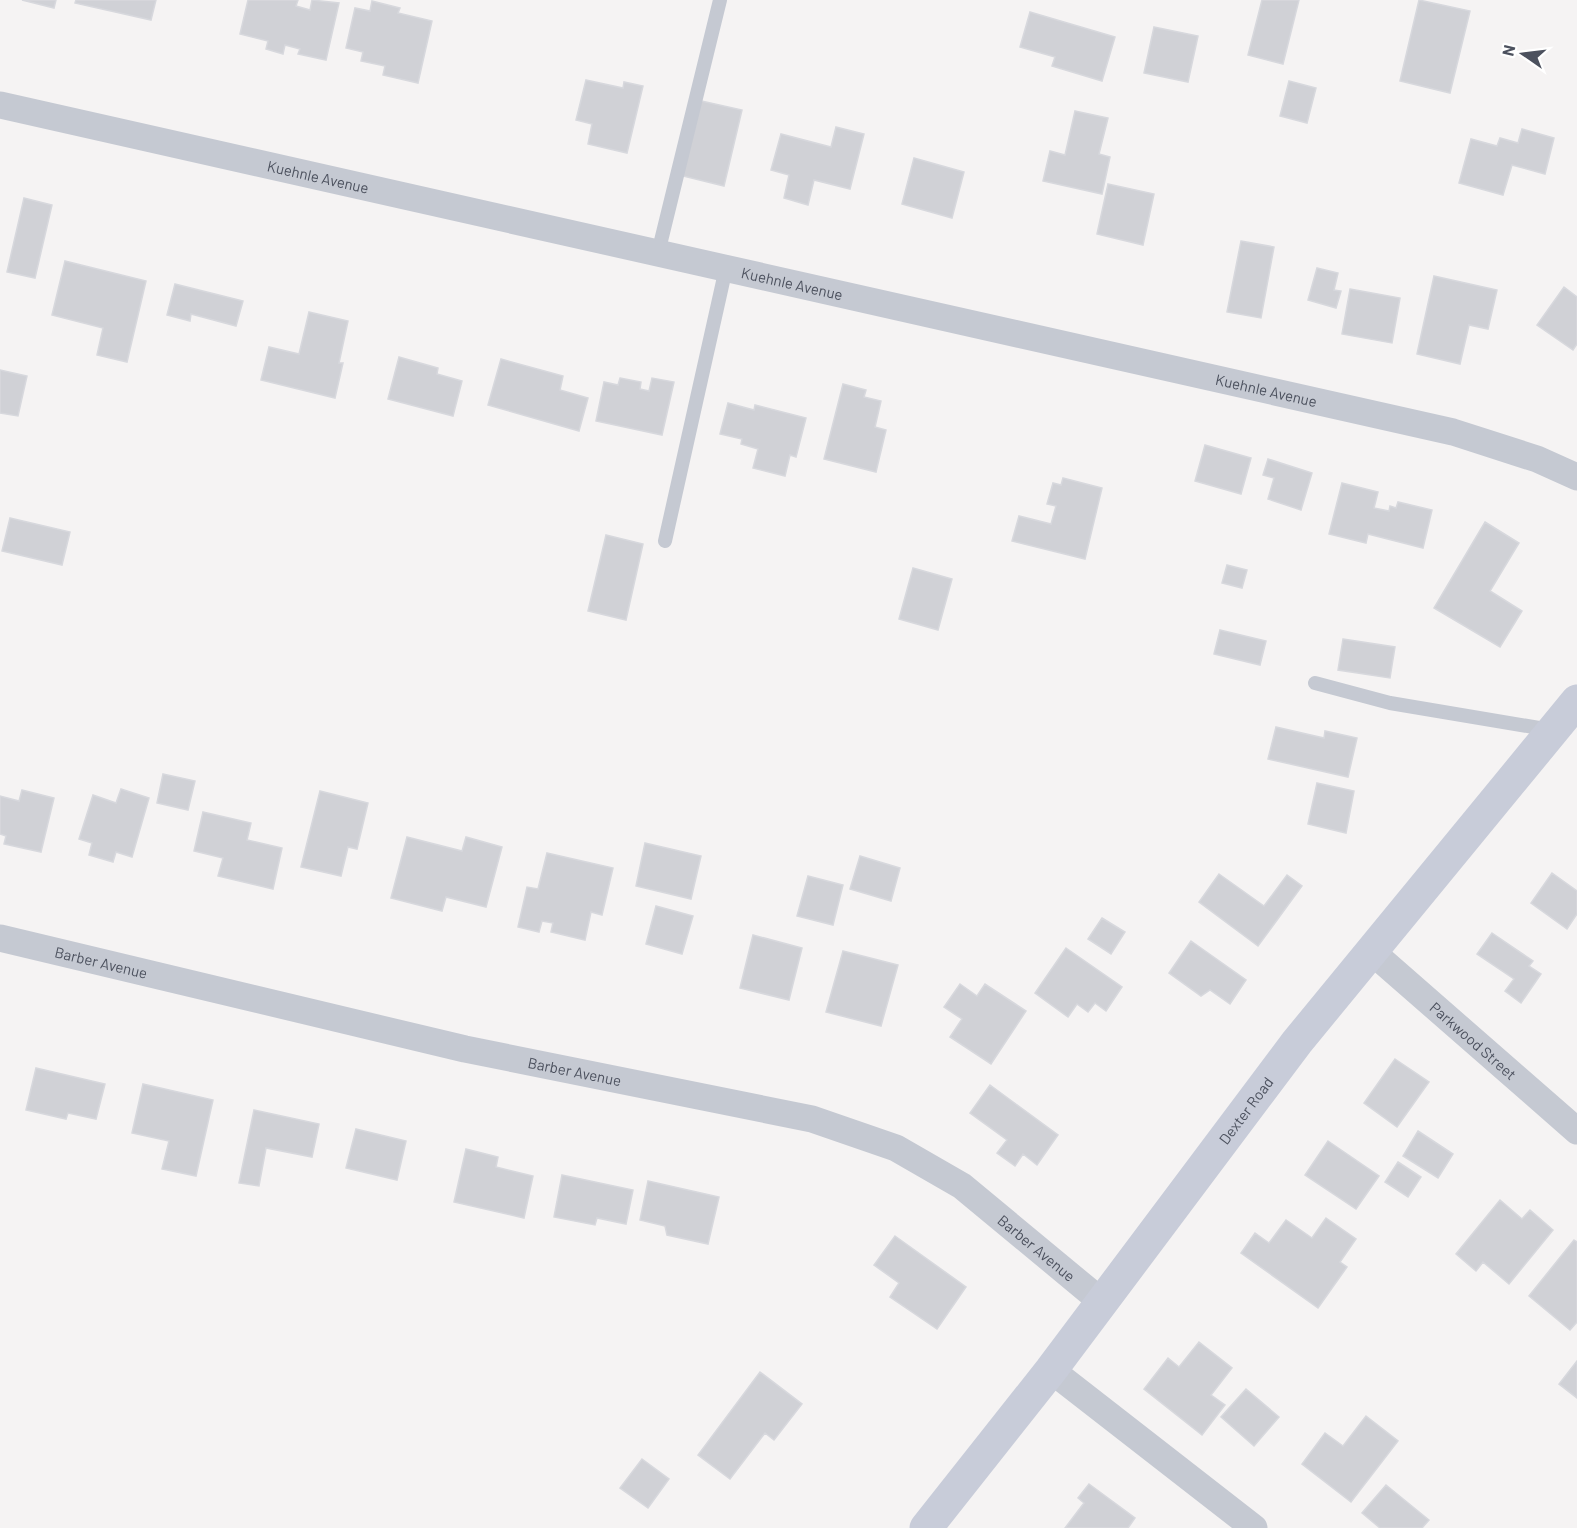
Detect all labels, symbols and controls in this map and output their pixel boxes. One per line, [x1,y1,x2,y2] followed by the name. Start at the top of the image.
[1493,24,1553,84] north arrow
[1497,43,1518,58] text: N
[266,156,371,197] street label: Kuehnle Avenue
[740,263,845,303] street label: Kuehnle Avenue
[1214,370,1319,410] street label: Kuehnle Avenue
[53,942,149,982] street label: Barber Avenue
[1427,998,1520,1083] street label: Parkwood Street
[527,1053,623,1089] street label: Barber Avenue
[1215,1073,1277,1147] street label: Dexter Road
[994,1211,1079,1285] street label: Barber Avenue

